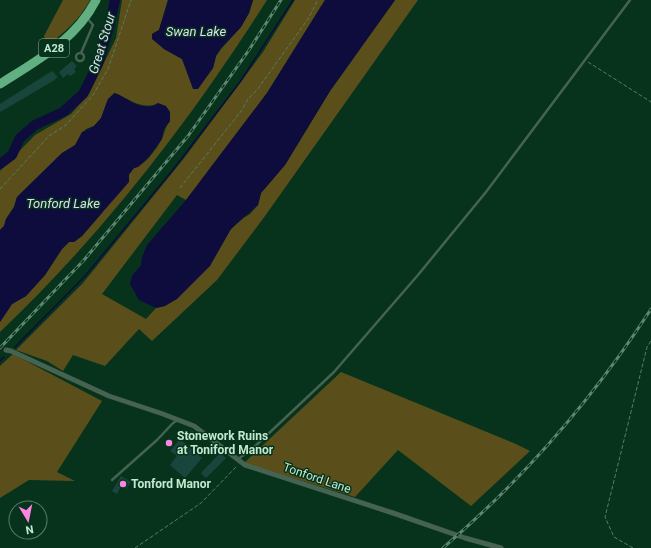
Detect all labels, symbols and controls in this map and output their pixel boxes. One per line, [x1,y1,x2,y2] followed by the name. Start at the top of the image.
[86,10,119,76] water label: Great Stour
[166,24,227,39] water label: Swan Lake
[39,39,69,57] road number: A28
[26,196,100,211] water label: Tonford Lake
[177,429,274,457] place label: Stonework Ruins at Toniford Manor
[164,438,174,448] marker: Stonework Ruins at Toniford Manor
[281,460,353,496] street label: Tonford Lane
[131,477,211,491] place label: Tonford Manor
[118,479,128,489] marker: Tonford Manor
[8,500,48,540] north arrow
[24,522,35,536] text: N

